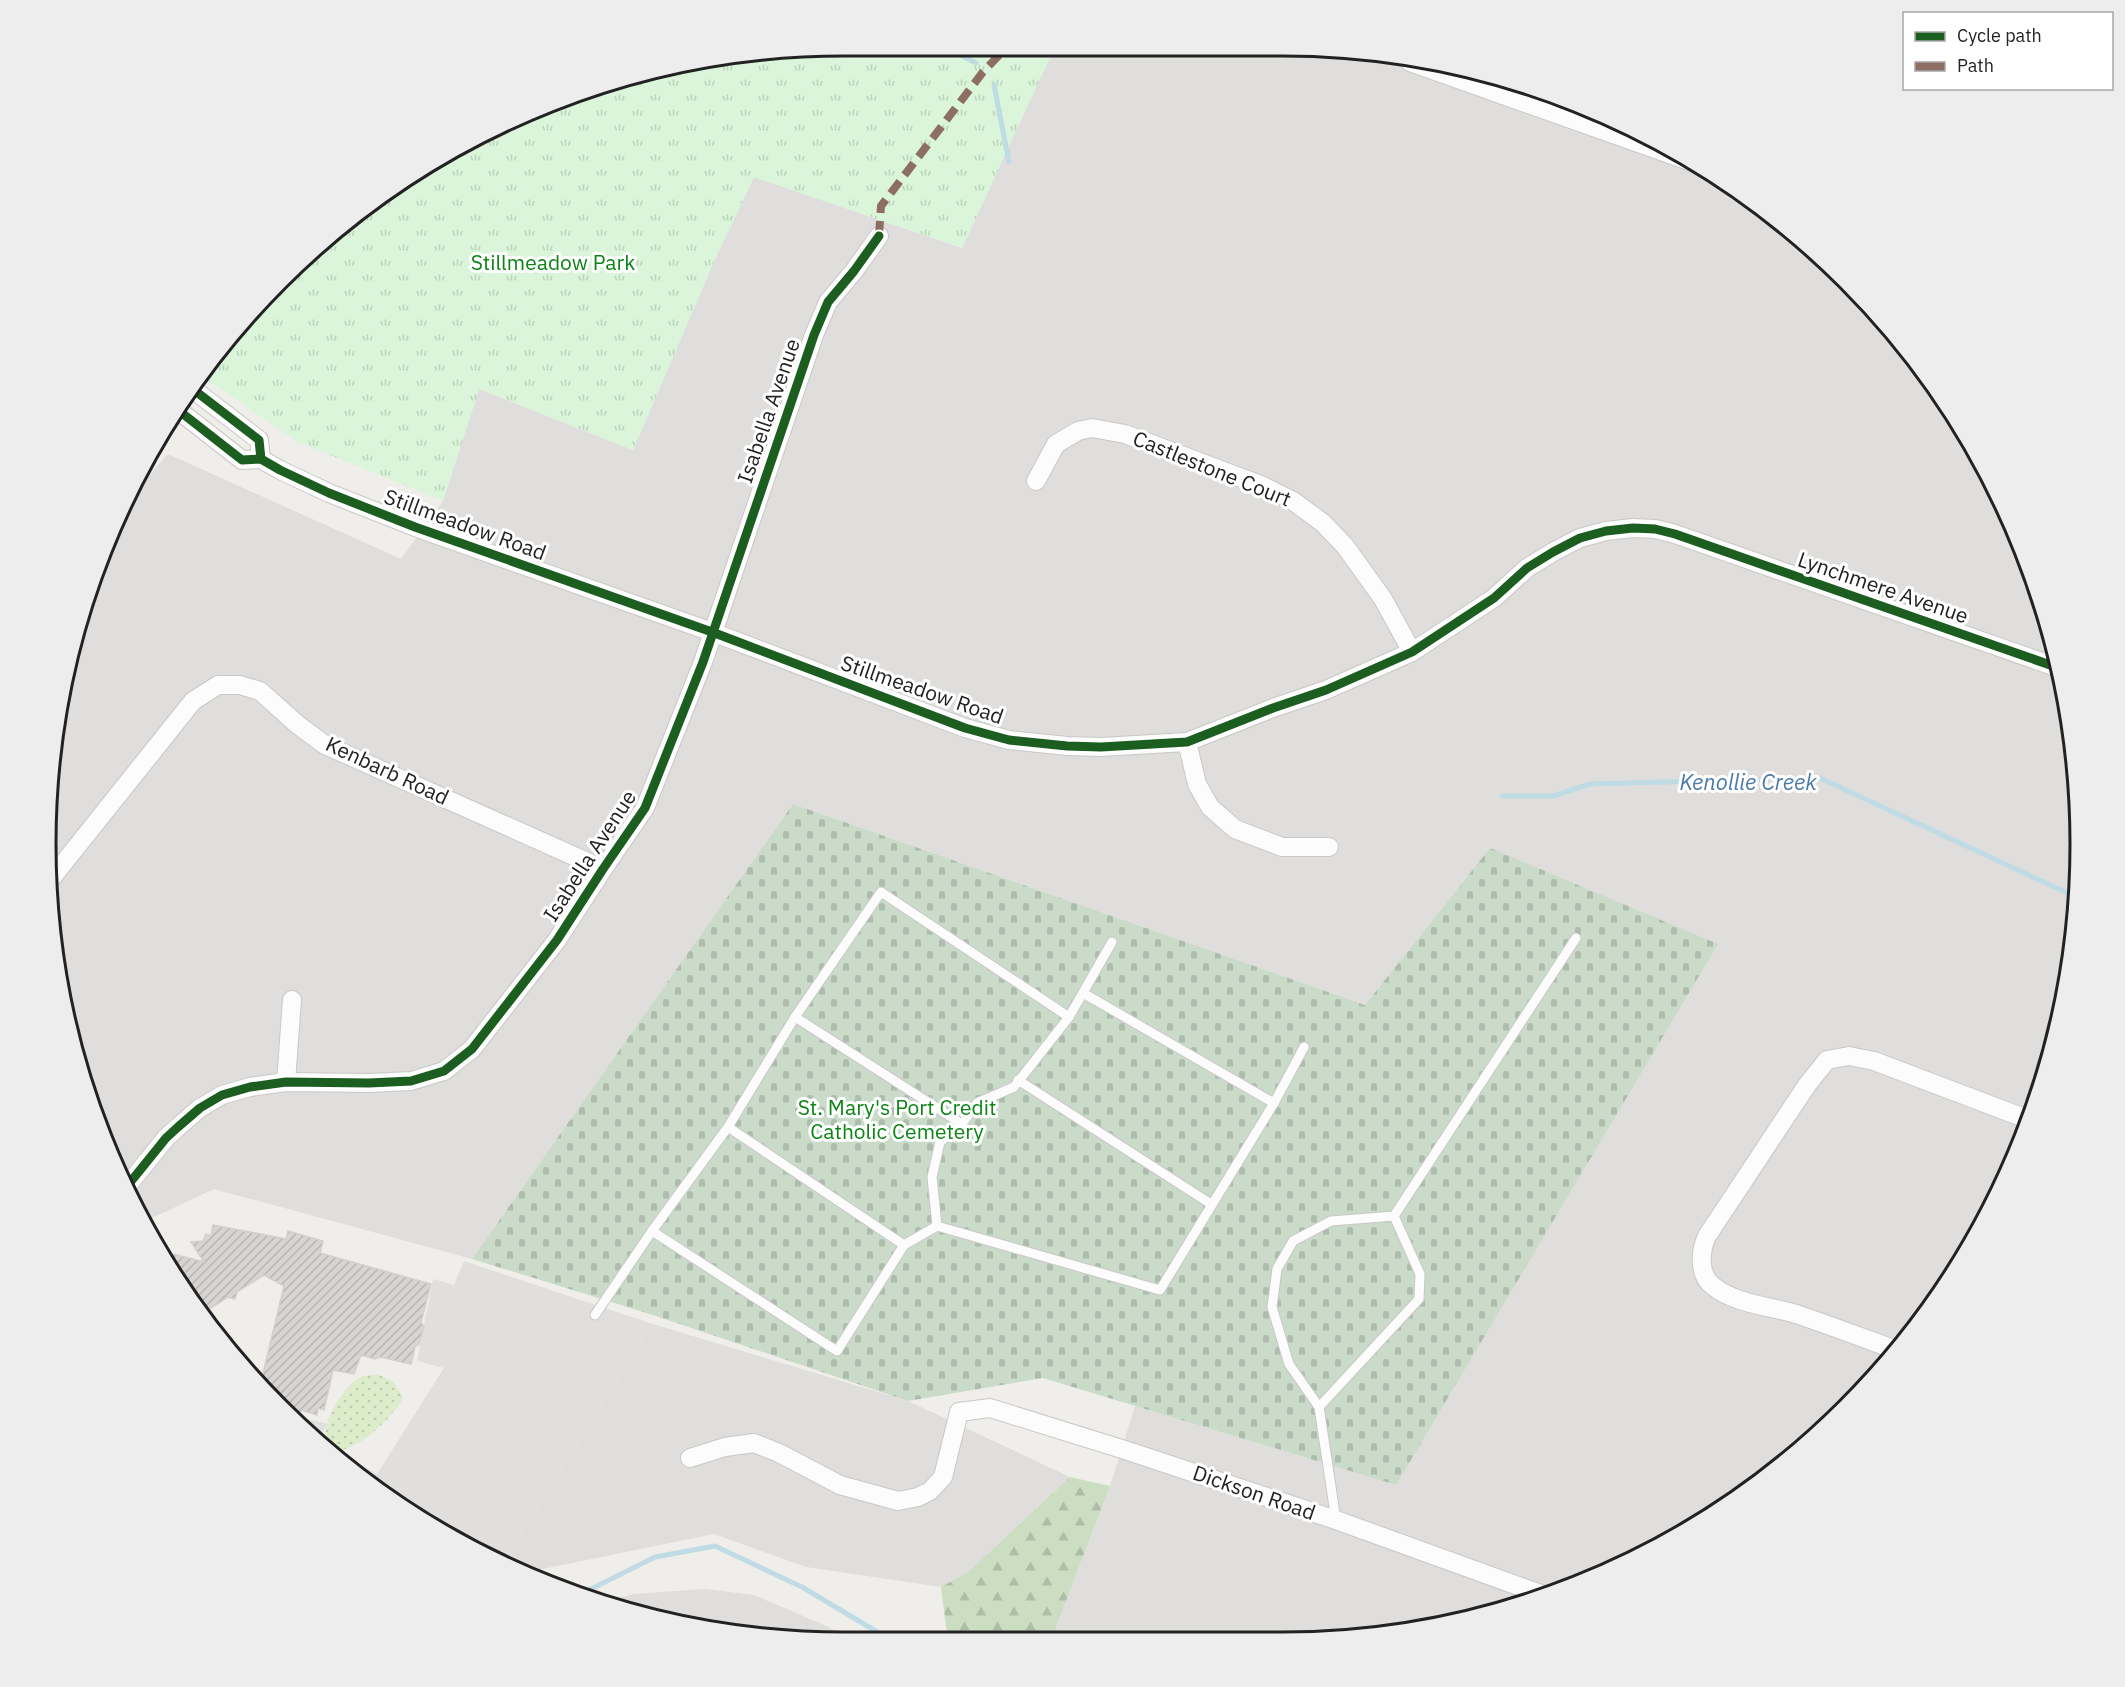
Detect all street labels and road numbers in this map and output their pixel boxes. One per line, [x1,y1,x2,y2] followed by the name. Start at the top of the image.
[730,335,806,487] street label: Isabella Avenue
[1129,424,1296,513] street label: Castlestone Court
[380,482,550,566] street label: Stillmeadow Road
[1794,545,1972,629] street label: Lynchmere Avenue
[837,648,1007,730] street label: Stillmeadow Road
[321,729,454,811] street label: Kenbarb Road
[536,784,642,926] street label: Isabella Avenue
[1189,1458,1319,1526] street label: Dickson Road

